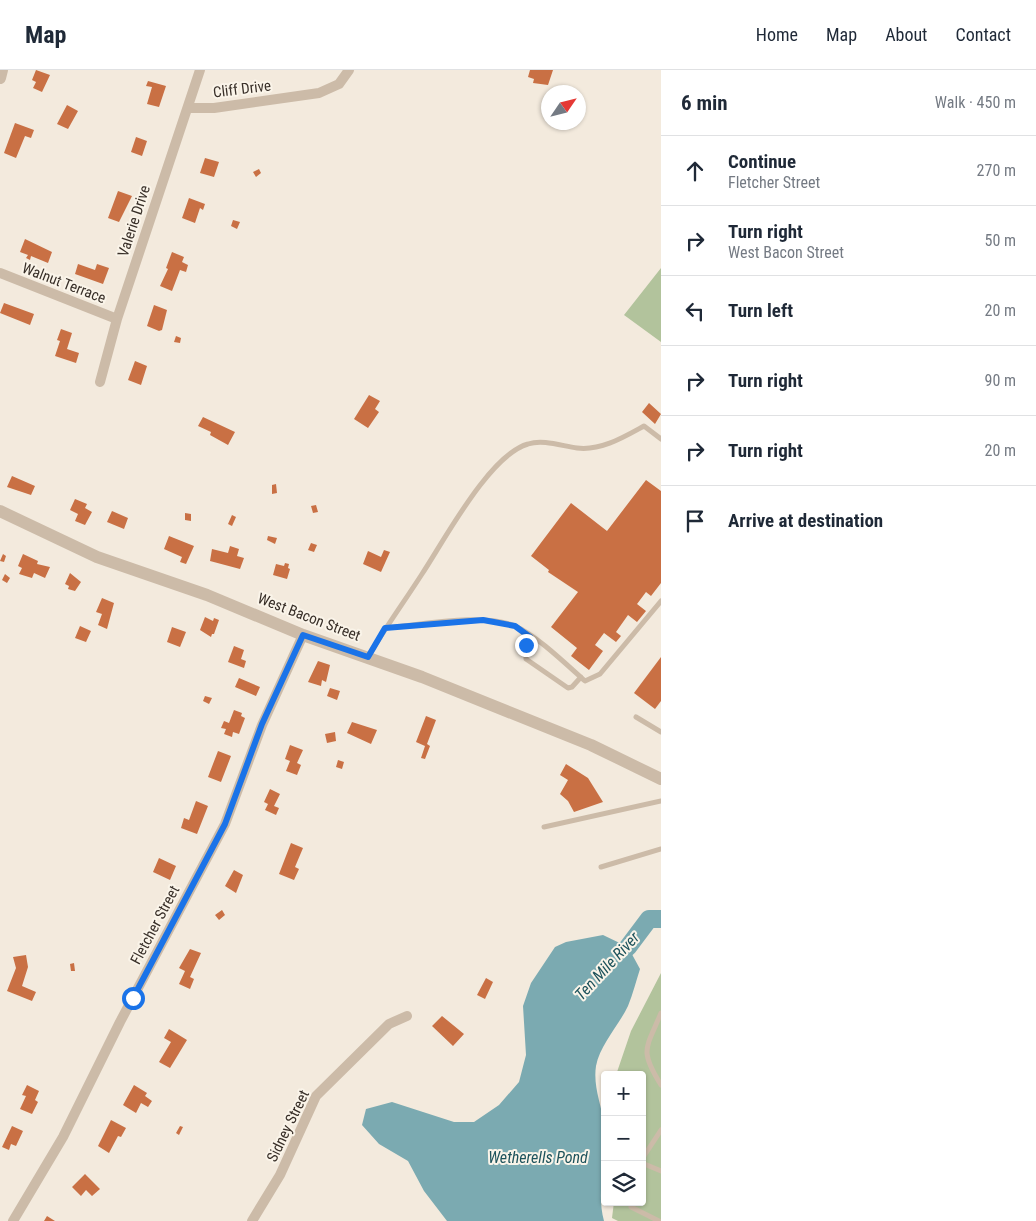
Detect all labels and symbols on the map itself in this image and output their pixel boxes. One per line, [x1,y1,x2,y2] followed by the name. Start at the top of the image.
[212,77,272,101] street label: Cliff Drive
[541,85,586,130] north arrow
[114,183,154,259] street label: Valerie Drive
[20,259,108,307] street label: Walnut Terrace
[255,589,363,645] street label: West Bacon Street
[515,634,538,657] route end
[127,883,183,967] street label: Fletcher Street
[571,927,644,1004] water label: Ten Mile River
[122,987,145,1010] route start
[263,1087,313,1165] street label: Sidney Street
[488,1148,588,1167] water label: Wetherells Pond

